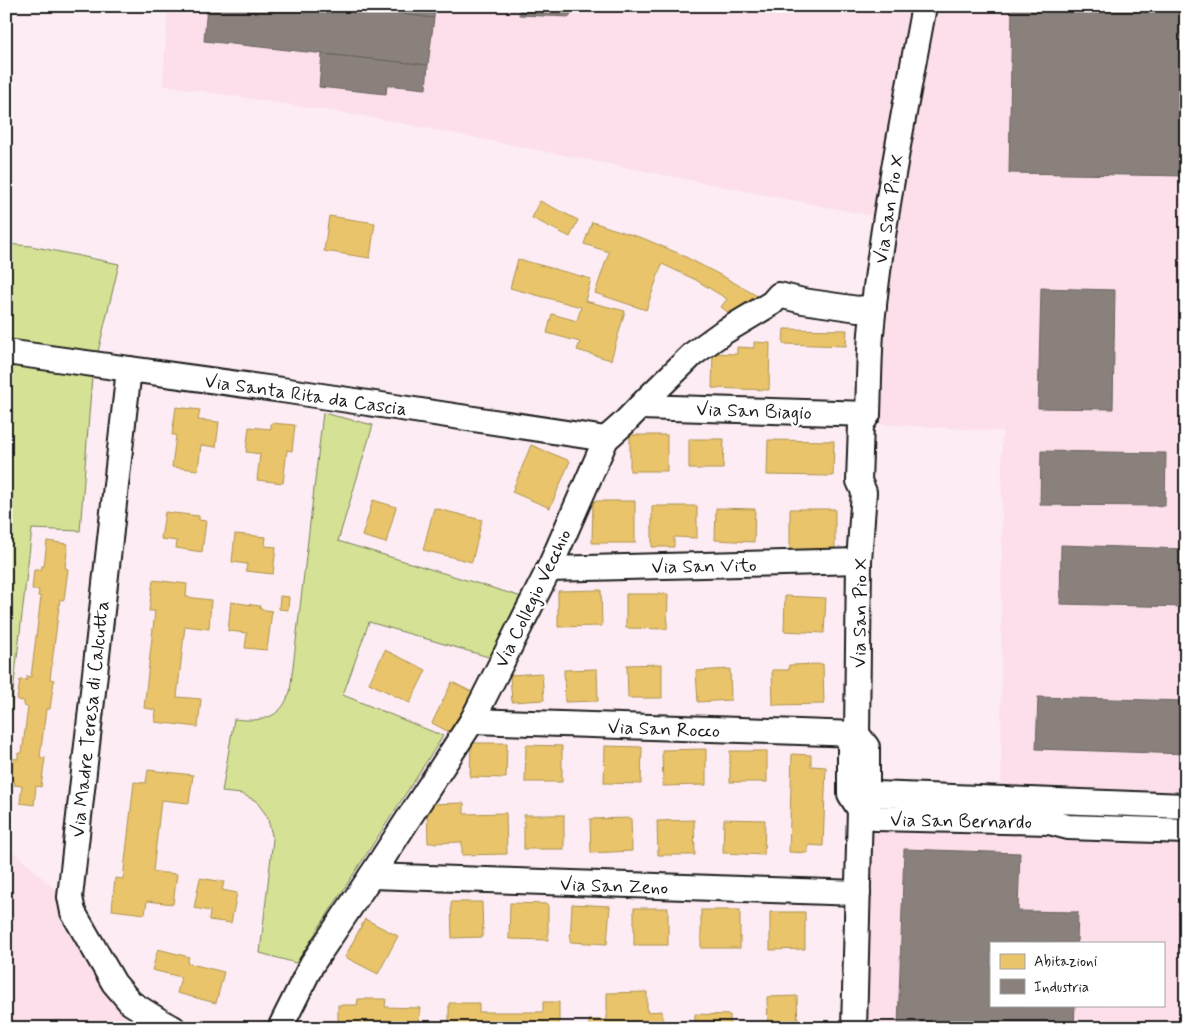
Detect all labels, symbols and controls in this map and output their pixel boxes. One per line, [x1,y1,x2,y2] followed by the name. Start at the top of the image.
[869,153,910,266] street label: Via San Pio X
[203,369,409,422] street label: Via Santa Rita da Cascia
[696,397,812,427] street label: Via San Biagio
[489,525,579,673] street label: Via Collegio Vecchio
[651,553,757,580] street label: Via San Vito
[847,558,874,668] street label: Via San Pio X
[66,599,115,839] street label: Via Madre Teresa di Calcutta
[607,715,721,744] street label: Via San Rocco
[890,808,1032,835] street label: Via San Bernardo
[559,872,669,901] street label: Via San Zeno
[990,942,1164,1006] legend
[1034,952,1097,972] text: Abitazioni
[1034,978,1089,998] text: Industria

